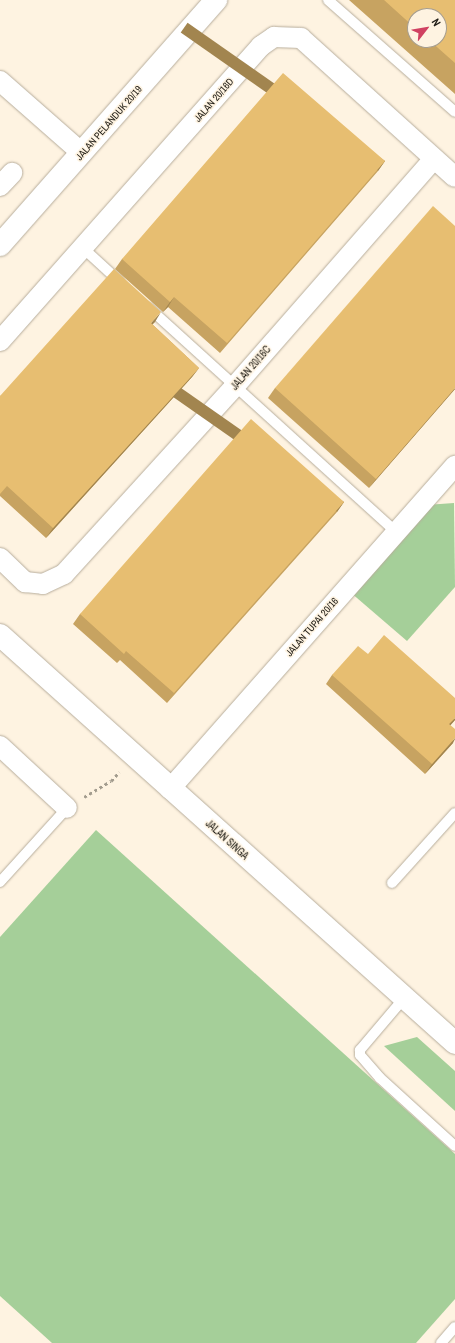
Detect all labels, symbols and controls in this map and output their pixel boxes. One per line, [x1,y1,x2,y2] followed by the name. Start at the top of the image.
[407,8,447,48] north arrow
[429,16,444,29] text: N
[192,76,236,124] street label: JALAN 20/16D
[73,83,145,163] street label: JALAN PELANDUK 20/19
[229,344,273,392] street label: JALAN 20/16C
[283,595,341,659] street label: JALAN TUPAI 20/16
[203,818,251,862] street label: JALAN SINGA

